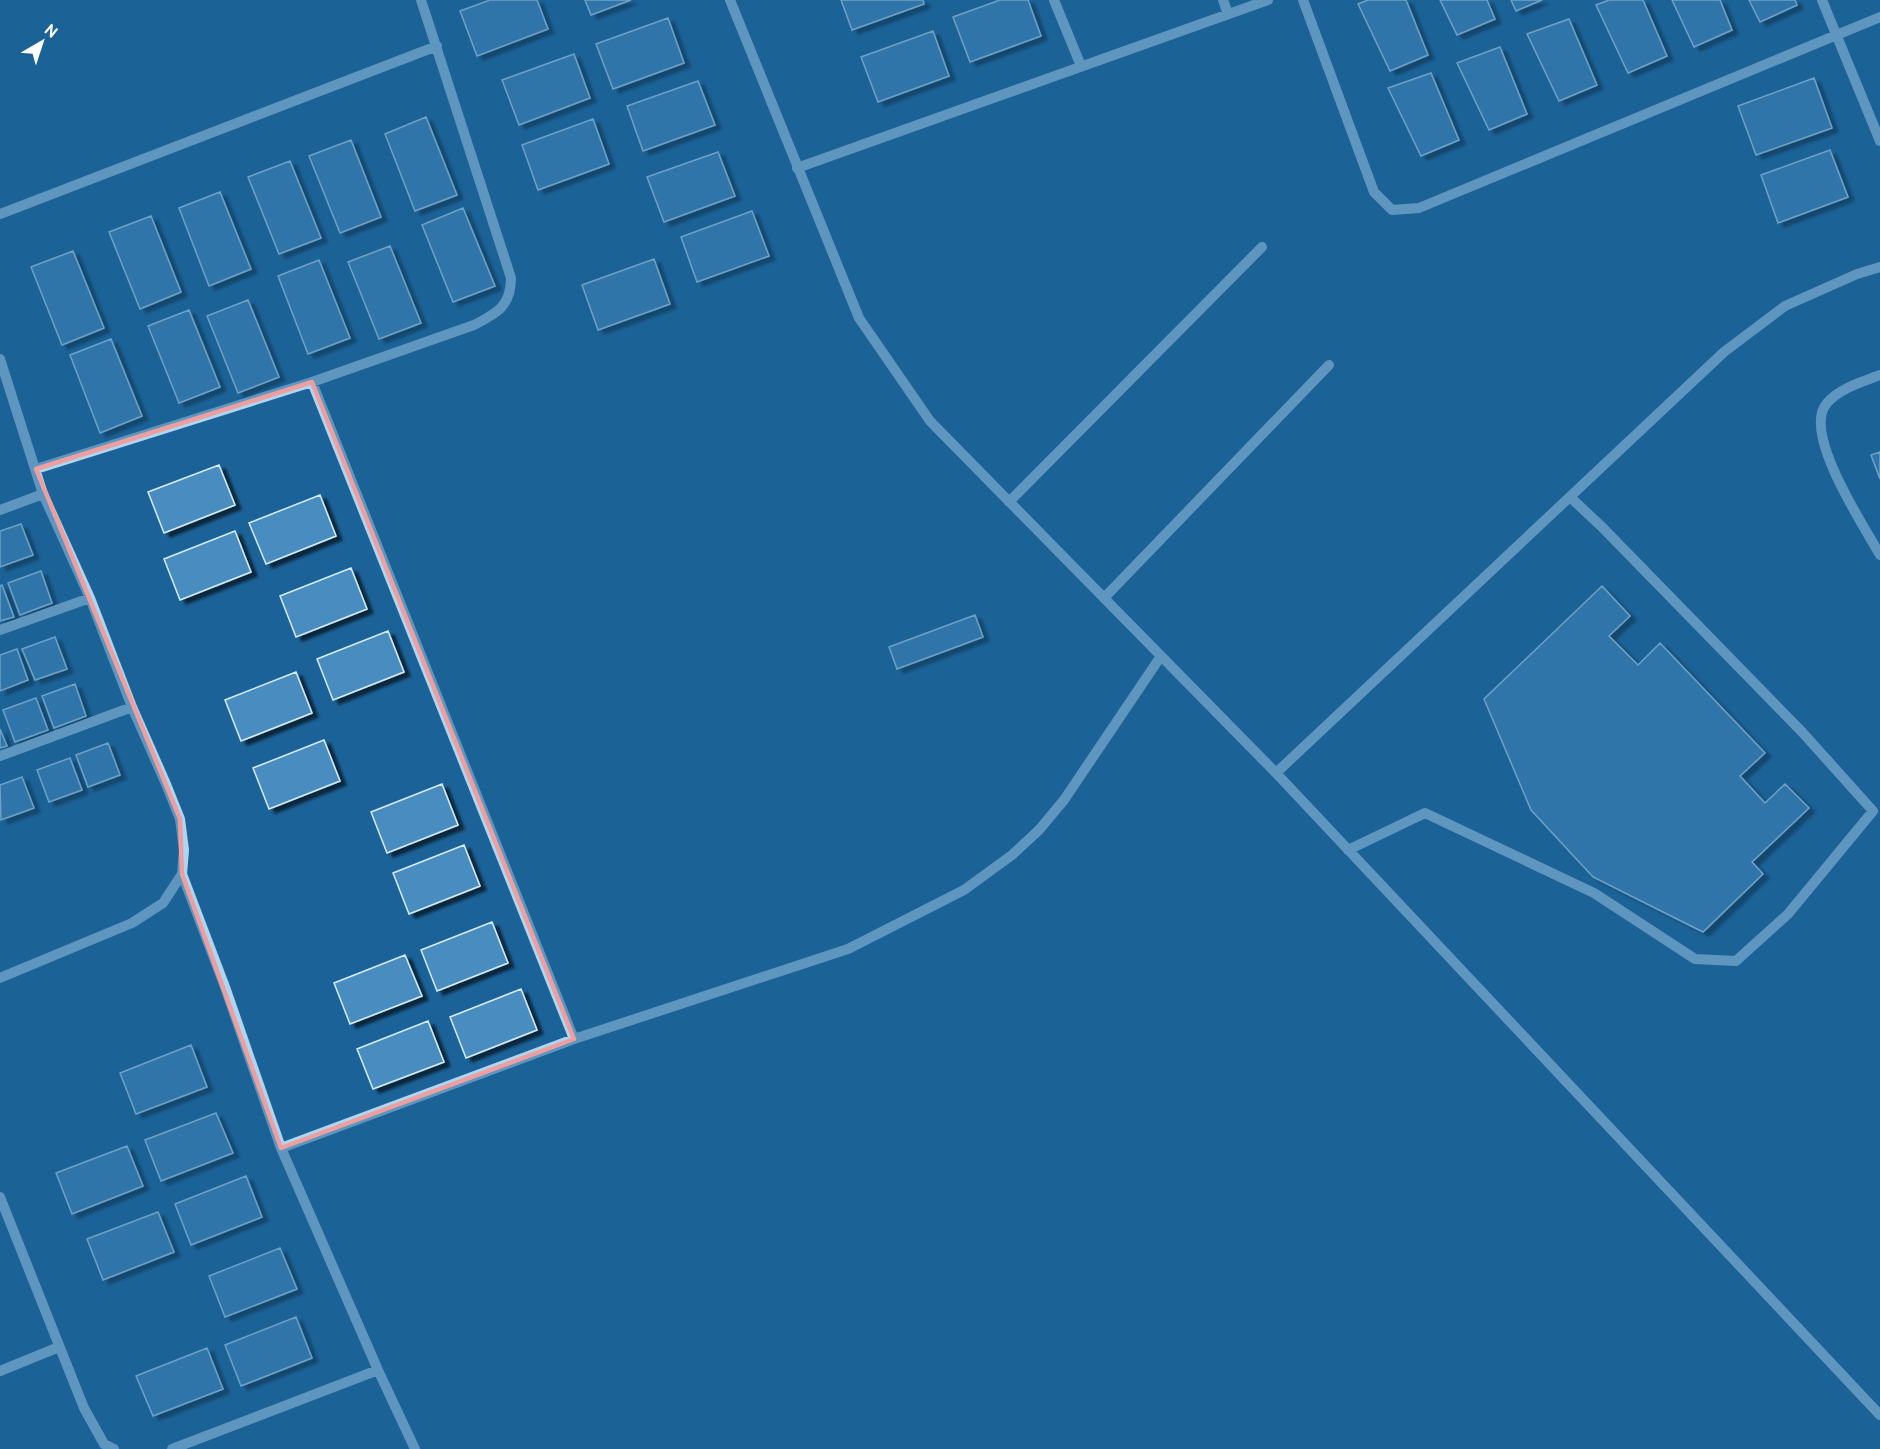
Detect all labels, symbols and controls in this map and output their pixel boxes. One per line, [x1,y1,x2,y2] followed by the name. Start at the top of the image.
[12,12,72,72] north arrow
[39,21,61,43] text: N

